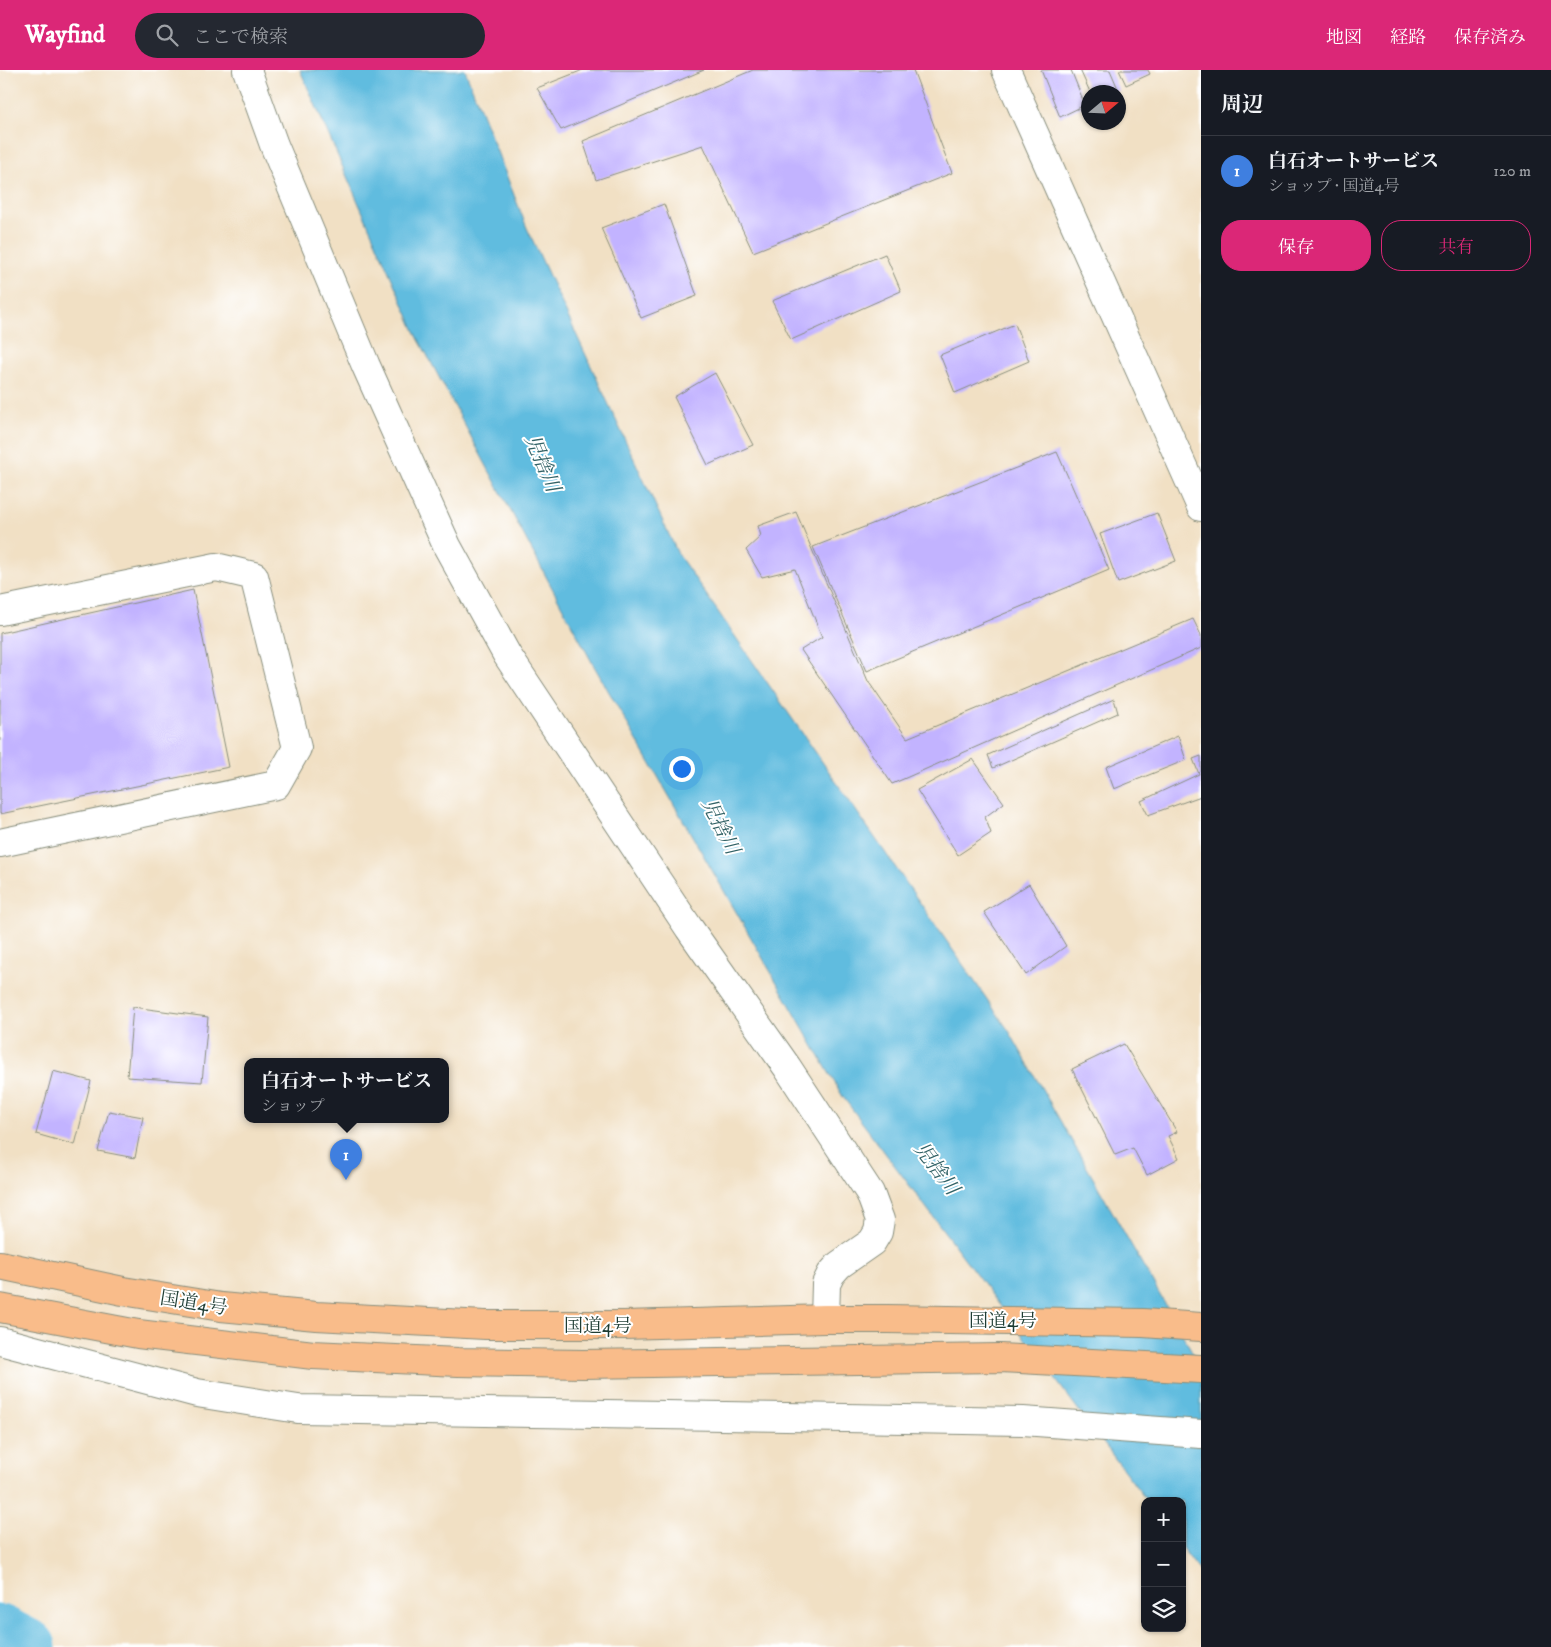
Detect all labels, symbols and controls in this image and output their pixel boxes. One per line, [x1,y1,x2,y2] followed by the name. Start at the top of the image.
[135,13,485,58] search box
[25,20,105,50] text: Wayfind
[153,21,181,49] icon: search
[193,26,288,49] text: ここで検索
[1326,27,1362,49] text: 地図
[1390,27,1426,49] text: 経路
[1454,27,1526,49] text: 保存済み
[1081,85,1126,130] north arrow
[1221,92,1263,118] text: 周辺
[1268,150,1439,173] text: 白石オートサービス
[1234,161,1240,181] text: 1
[1493,161,1531,181] text: 120 m
[1268,176,1400,196] text: ショップ · 国道4号
[1221,220,1371,271] button: 保存
[1381,220,1531,271] button: 共有
[518,431,566,498] water label: 児捨川
[669,756,695,782] your location
[695,794,745,861] water label: 児捨川
[244,1058,449,1123] popup
[261,1070,432,1093] text: 白石オートサービス
[261,1096,325,1116] text: ショップ
[908,1137,965,1202] water label: 児捨川
[330,1139,362,1180] pin: 1
[158,1287,229,1320] street label: 国道4号
[969,1310,1037,1333] street label: 国道4号
[564,1315,632,1338] street label: 国道4号
[1141,1497,1186,1632] map controls
[1141,1497,1186,1542] button: +
[1141,1542,1186,1587] button: −
[1141,1587,1186,1632] button: layers

